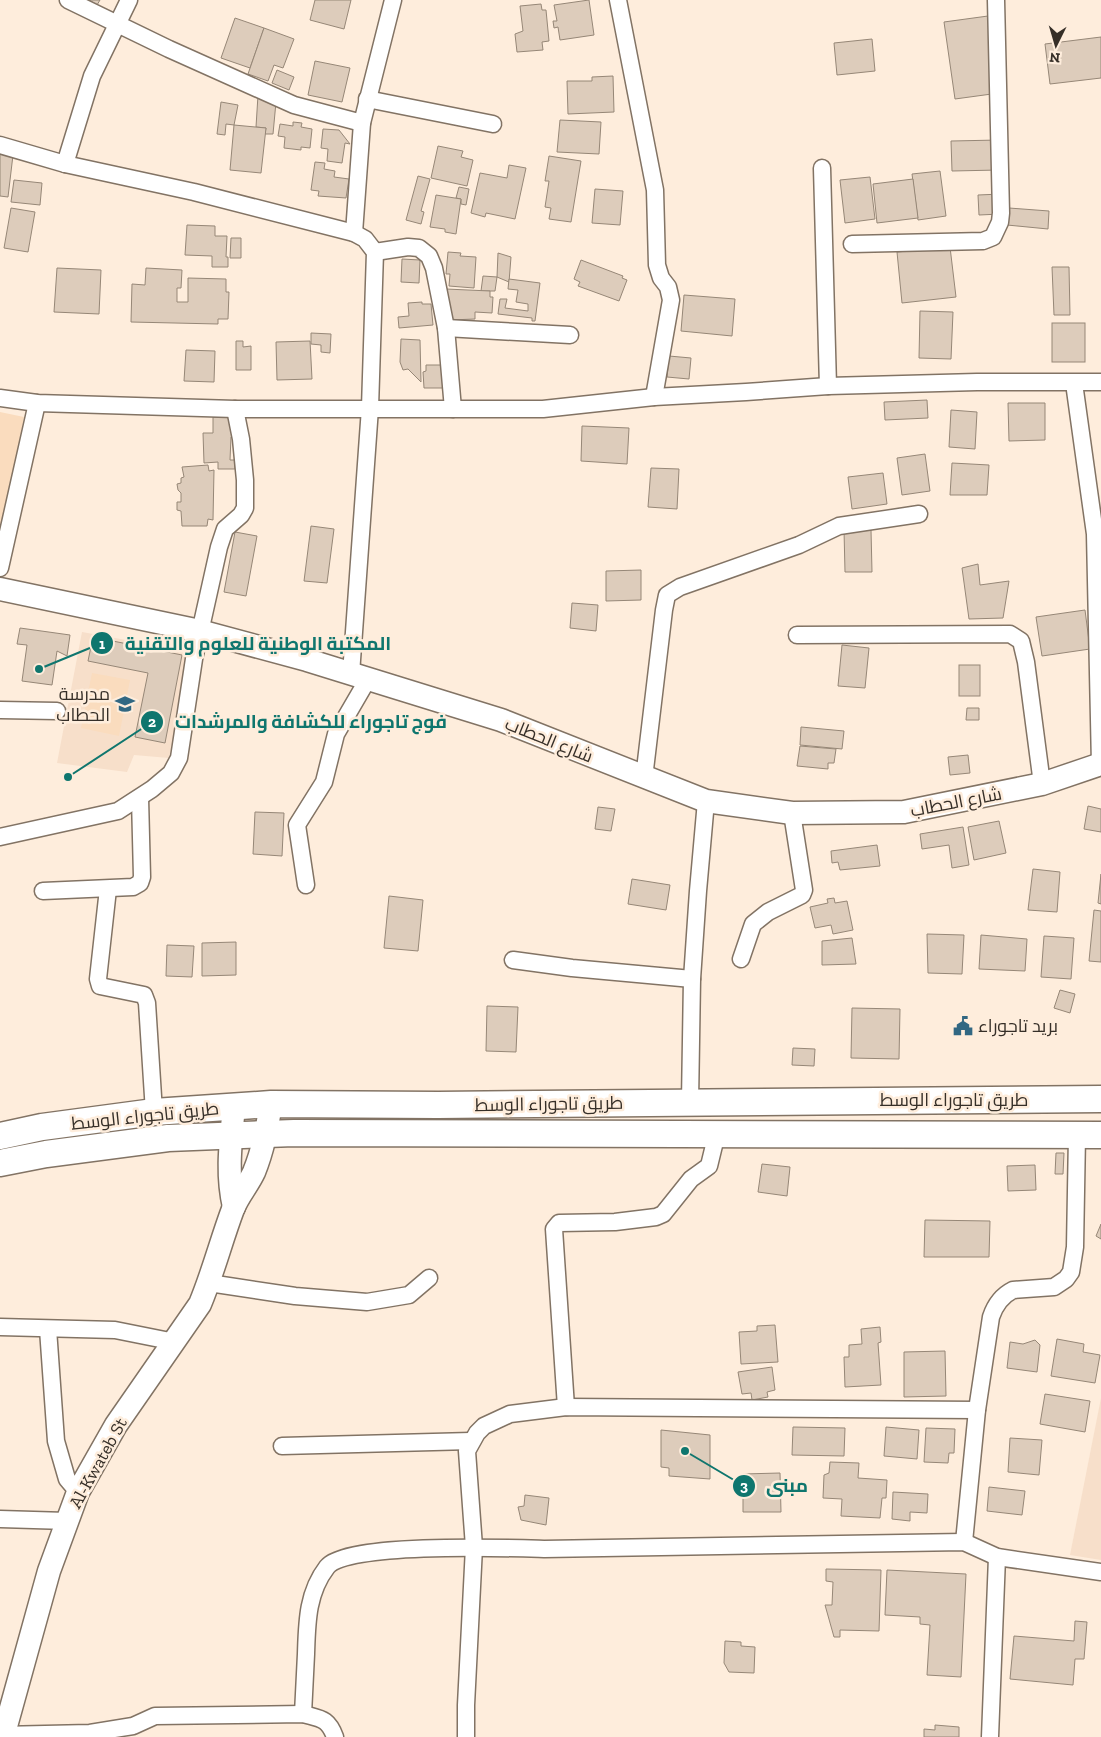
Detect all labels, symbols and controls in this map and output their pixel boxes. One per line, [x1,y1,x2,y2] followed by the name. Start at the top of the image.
[1031,20,1081,70] north arrow
[1049,48,1061,66] text: N
[90,626,401,660] callout: المكتبة الوطنية للعلوم والتقنية
[125,632,391,657] text: المكتبة الوطنية للعلوم والتقنية
[99,635,105,653] text: 1
[56,683,110,726] place label: مدرسة الحطاب
[114,693,136,715] school or university icon: مدرسة الحطاب
[140,705,457,739] callout: فوج تاجوراء للكشافة والمرشدات
[175,710,447,735] text: فوج تاجوراء للكشافة والمرشدات
[502,712,596,768] street label: شارع الحطاب
[148,713,156,731] text: 2
[908,782,1004,823] street label: شارع الحطاب
[952,1015,974,1037] public building icon: بريد تاجوراء
[978,1015,1058,1037] place label: بريد تاجوراء
[880,1089,1028,1112] street label: طريق تاجوراء الوسط
[475,1092,624,1117] street label: طريق تاجوراء الوسط
[70,1097,220,1136] street label: طريق تاجوراء الوسط
[64,1413,132,1512] street label: Al-Kwateb St
[731,1469,818,1503] callout: مبنى
[766,1474,808,1497] text: مبنى
[740,1477,748,1495] text: 3

